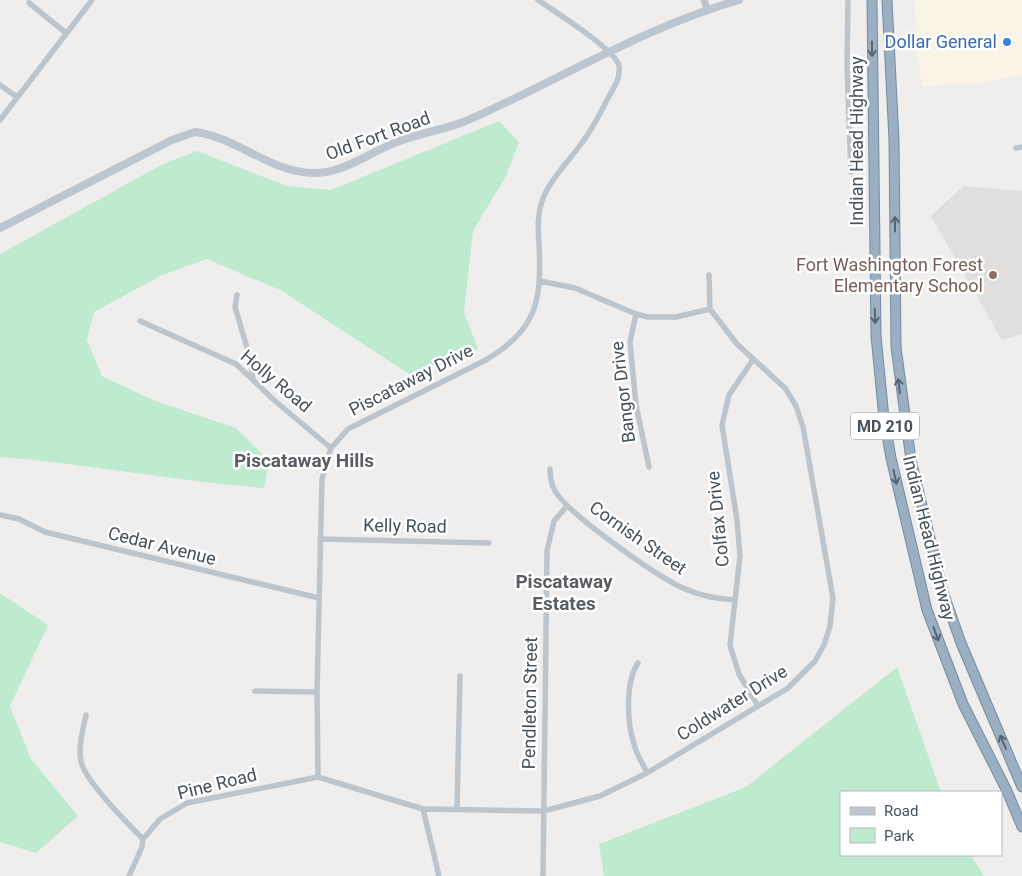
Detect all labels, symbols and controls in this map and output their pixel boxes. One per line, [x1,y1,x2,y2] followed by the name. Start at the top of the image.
[885,31,997,52] place label: Dollar General
[1001,36,1013,48] marker: Dollar General
[868,40,877,56] one-way arrow
[846,56,867,226] street label: Indian Head Highway
[323,107,433,164] street label: Old Fort Road
[890,216,900,232] one-way arrow
[796,254,983,296] place label: Fort Washington Forest Elementary School
[987,269,999,281] marker: Fort Washington Forest Elementary School
[871,308,880,324] one-way arrow
[345,339,476,420] street label: Piscataway Drive
[606,340,639,444] street label: Bangor Drive
[237,345,316,416] street label: Holly Road
[894,378,904,394] one-way arrow
[851,412,919,440] road number: MD 210
[234,449,374,472] district label: Piscataway Hills
[899,453,960,623] street label: Indian Head Highway
[891,469,901,485] one-way arrow
[702,470,733,568] street label: Colfax Drive
[586,496,691,579] street label: Cornish Street
[363,514,447,537] street label: Kelly Road
[106,522,218,569] street label: Cedar Avenue
[515,570,613,615] district label: Piscataway Estates
[932,626,941,642] one-way arrow
[518,636,541,770] street label: Pendleton Street
[673,660,791,745] street label: Coldwater Drive
[998,735,1007,750] one-way arrow
[175,764,259,803] street label: Pine Road
[840,791,1002,856] legend
[884,802,918,820] text: Road
[884,827,915,845] text: Park

